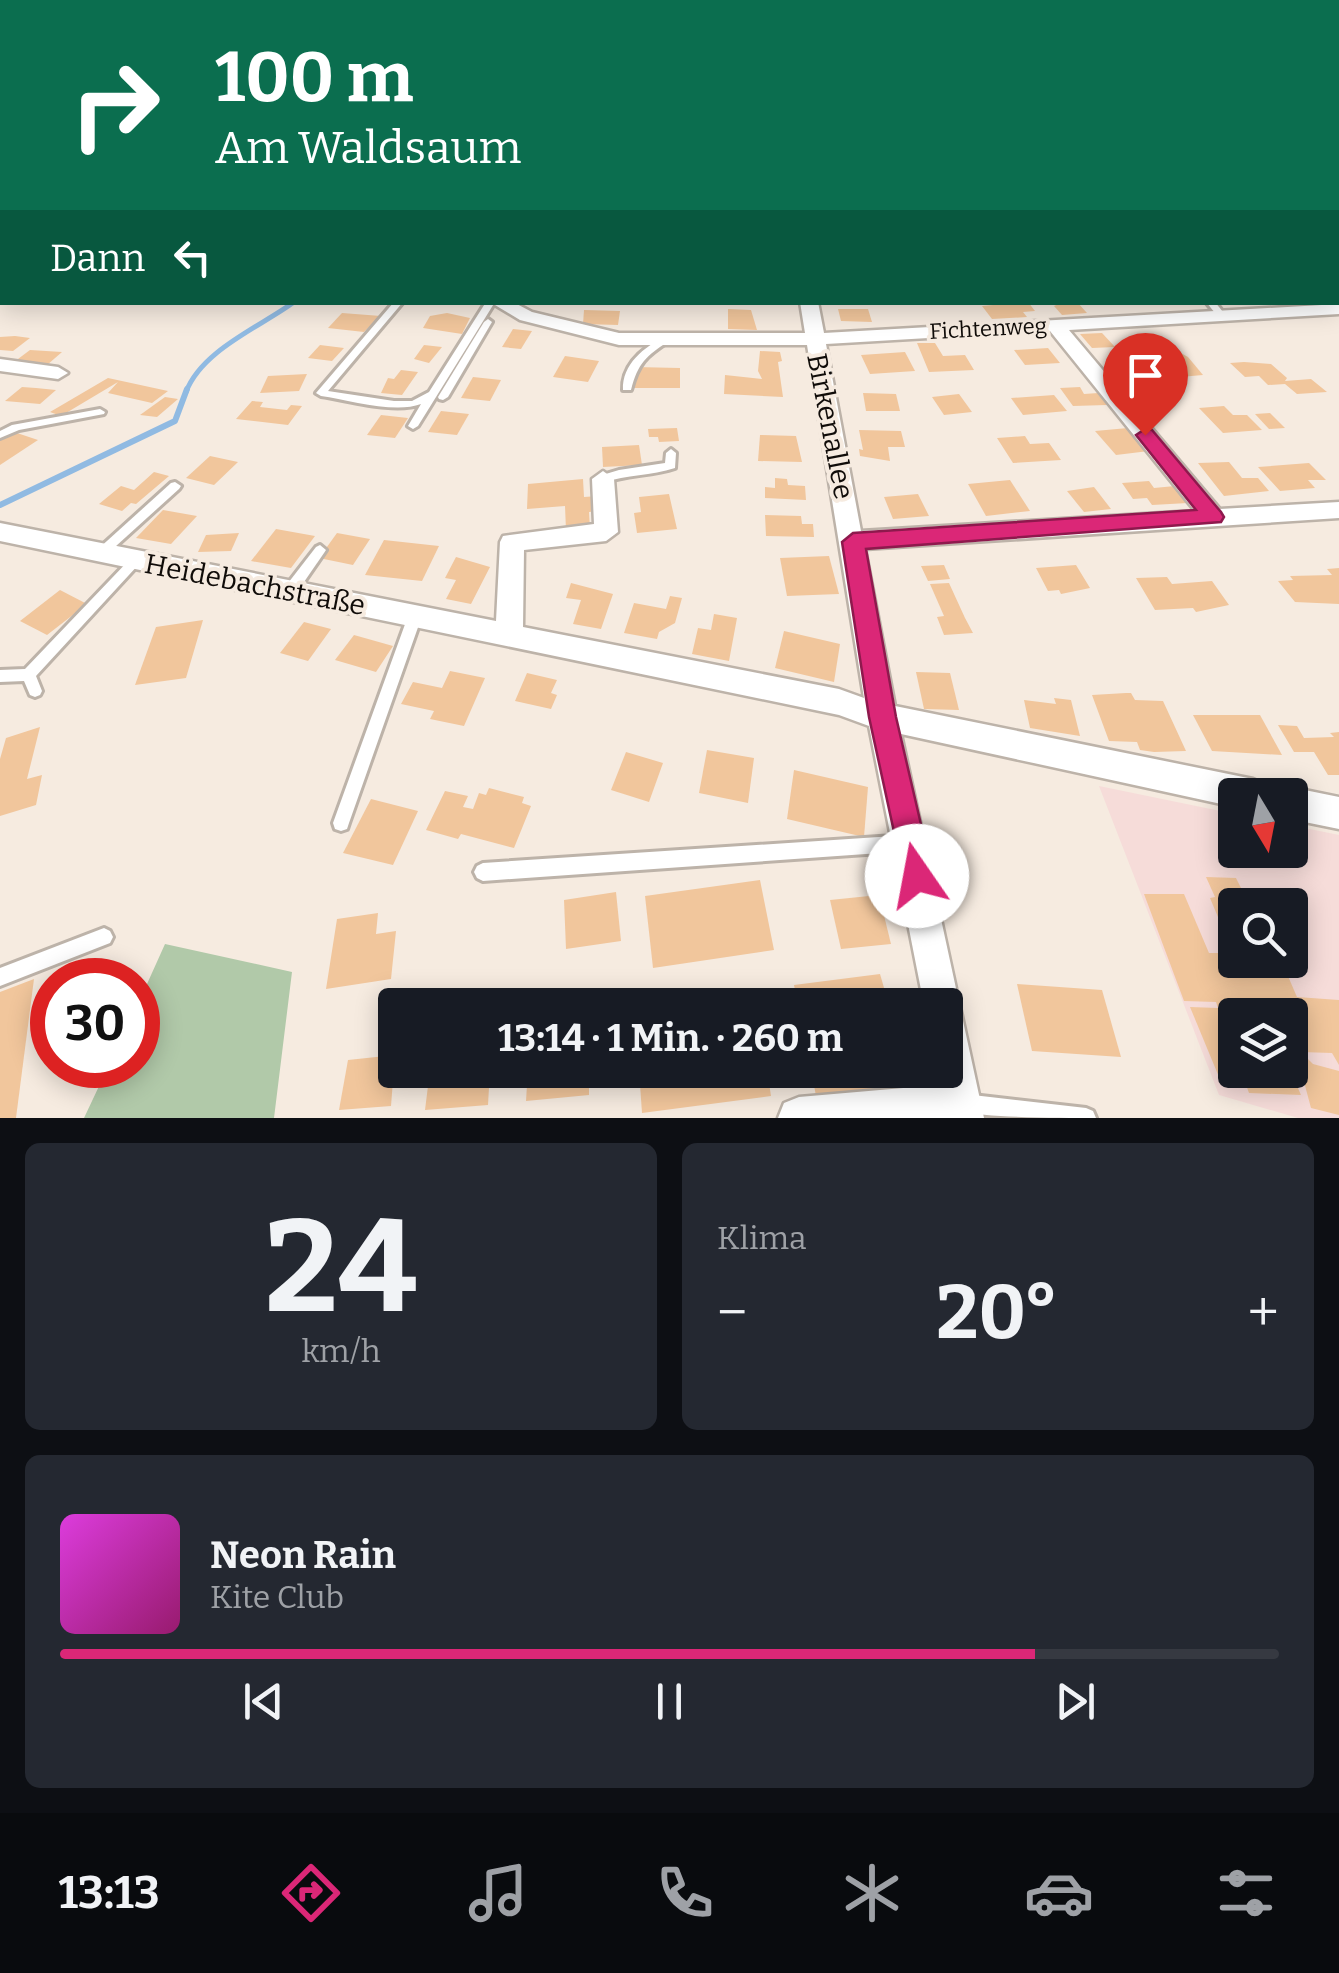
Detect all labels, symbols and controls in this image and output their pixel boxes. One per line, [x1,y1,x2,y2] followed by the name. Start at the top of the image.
[215,36,414,120] text: 100 m
[50,40,180,170] icon: right
[215,121,521,175] text: Am Waldsaum
[165,230,220,285] icon: left
[50,235,145,281] text: Dann
[929,312,1048,345] street label: Fichtenweg
[1103,333,1188,436] pin
[1118,348,1173,403] icon: arrive
[800,350,861,502] street label: Birkenallee
[142,547,368,622] street label: Heidebachstraße
[1218,778,1308,868] north arrow
[1218,778,1308,1088] map controls
[865,824,969,928] position arrow
[1218,888,1308,978] button: search
[30,958,160,1088] speed limit sign: 30
[1218,998,1308,1088] button: layers
[498,1015,843,1061] text: 13:14 · 1 Min. · 260 m
[265,1189,417,1345] text: 24
[717,1219,806,1257] text: Klima
[936,1268,1059,1358] text: 20°
[717,1280,747,1346] text: −
[1248,1280,1279,1346] text: +
[301,1332,381,1370] text: km/h
[210,1532,396,1578] text: Neon Rain
[210,1578,344,1616] text: Kite Club
[236,1674,291,1729] icon: previous
[642,1674,697,1729] icon: pause
[1048,1674,1103,1729] icon: next
[276,1858,346,1928] icon: directions
[463,1858,533,1928] icon: music
[650,1858,720,1928] icon: phone
[837,1858,907,1928] icon: climate
[1024,1858,1094,1928] icon: car
[1211,1858,1281,1928] icon: filters
[58,1866,160,1920] text: 13:13

